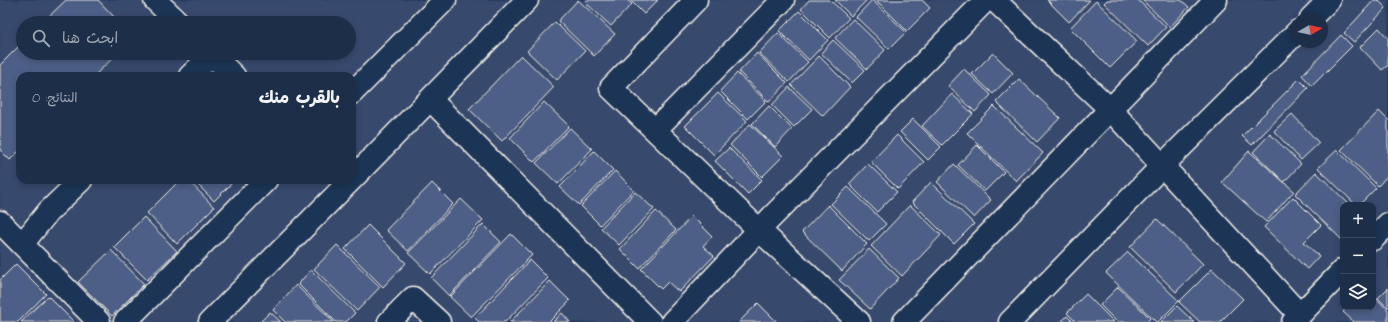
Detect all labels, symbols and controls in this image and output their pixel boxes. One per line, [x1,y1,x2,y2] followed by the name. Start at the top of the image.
[1292,12,1328,48] north arrow
[16,16,356,60] search box
[30,27,52,49] icon: search
[62,28,118,49] text: ابحث هنا
[259,86,340,110] text: بالقرب منك
[32,89,78,107] text: النتائج: 0
[1340,202,1376,310] map controls
[1340,202,1376,238] button: +
[1340,238,1376,274] button: −
[1340,274,1376,310] button: layers

